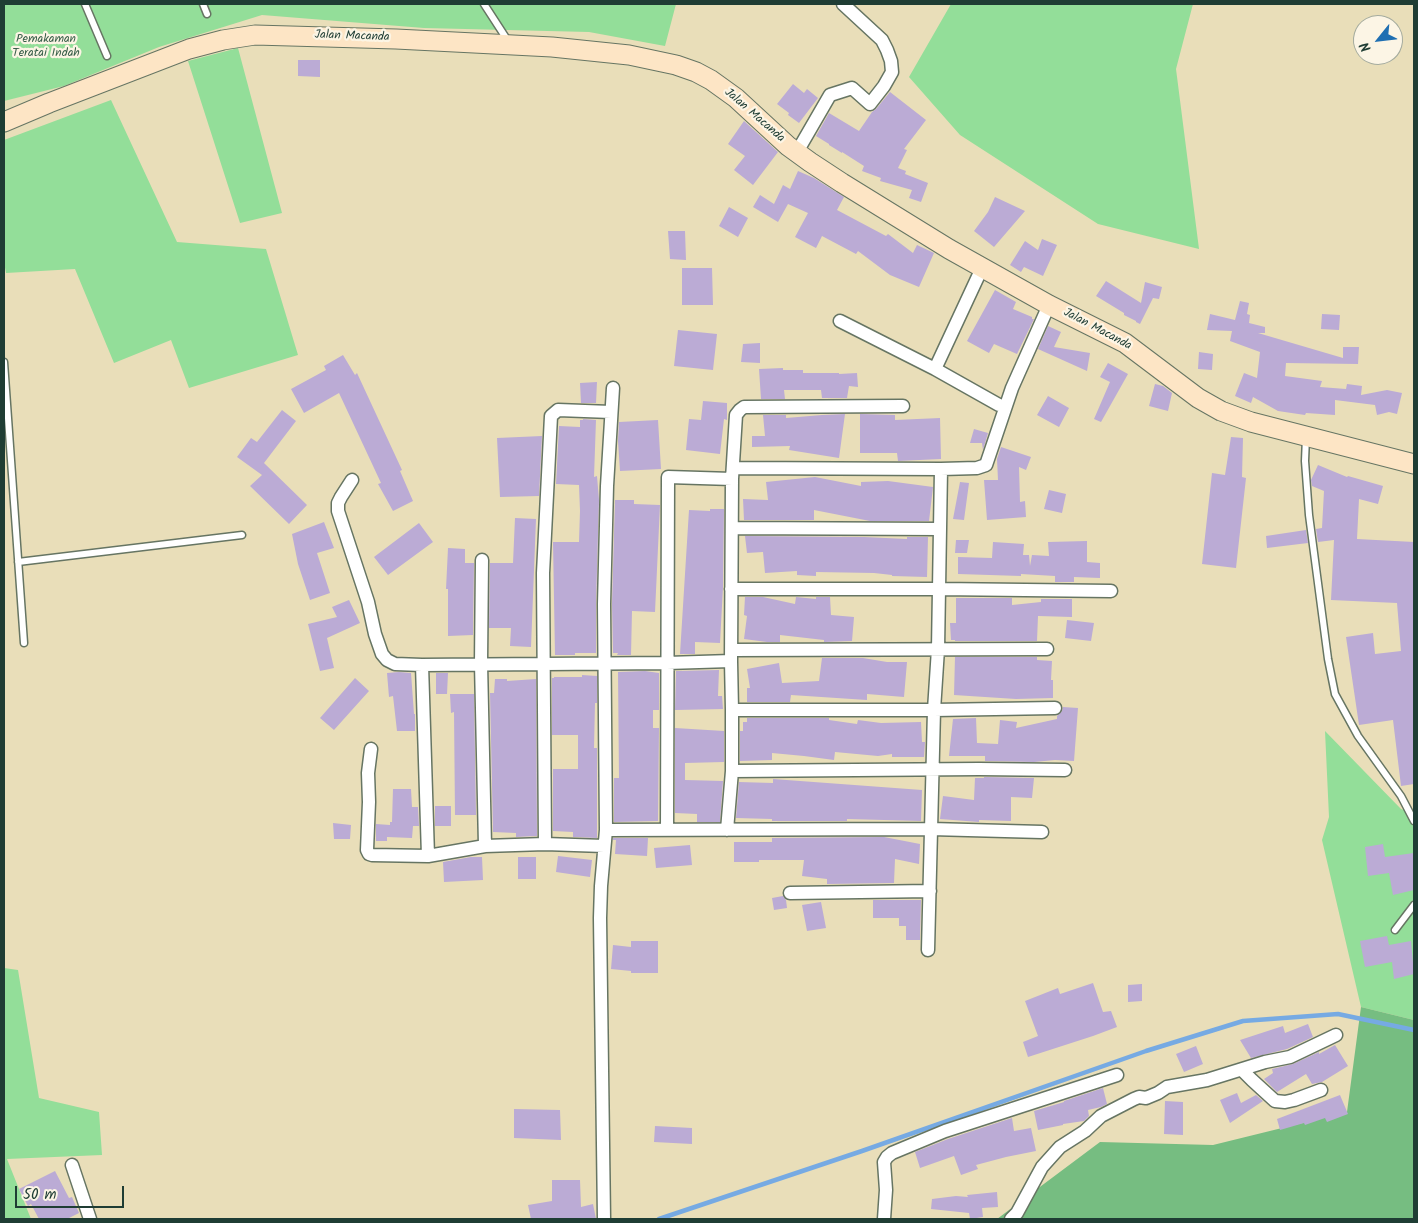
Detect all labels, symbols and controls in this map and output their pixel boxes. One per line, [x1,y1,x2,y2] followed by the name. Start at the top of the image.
[1353,15,1403,65] north arrow
[314,28,390,46] street label: Jalan Macanda
[12,33,80,61] park label: Pemakaman Teratai Indah
[1354,38,1378,56] text: N
[721,86,787,146] street label: Jalan Macanda
[1060,306,1134,354] street label: Jalan Macanda
[18,1176,126,1208] scale bar
[23,1183,57,1207] text: 50 m

